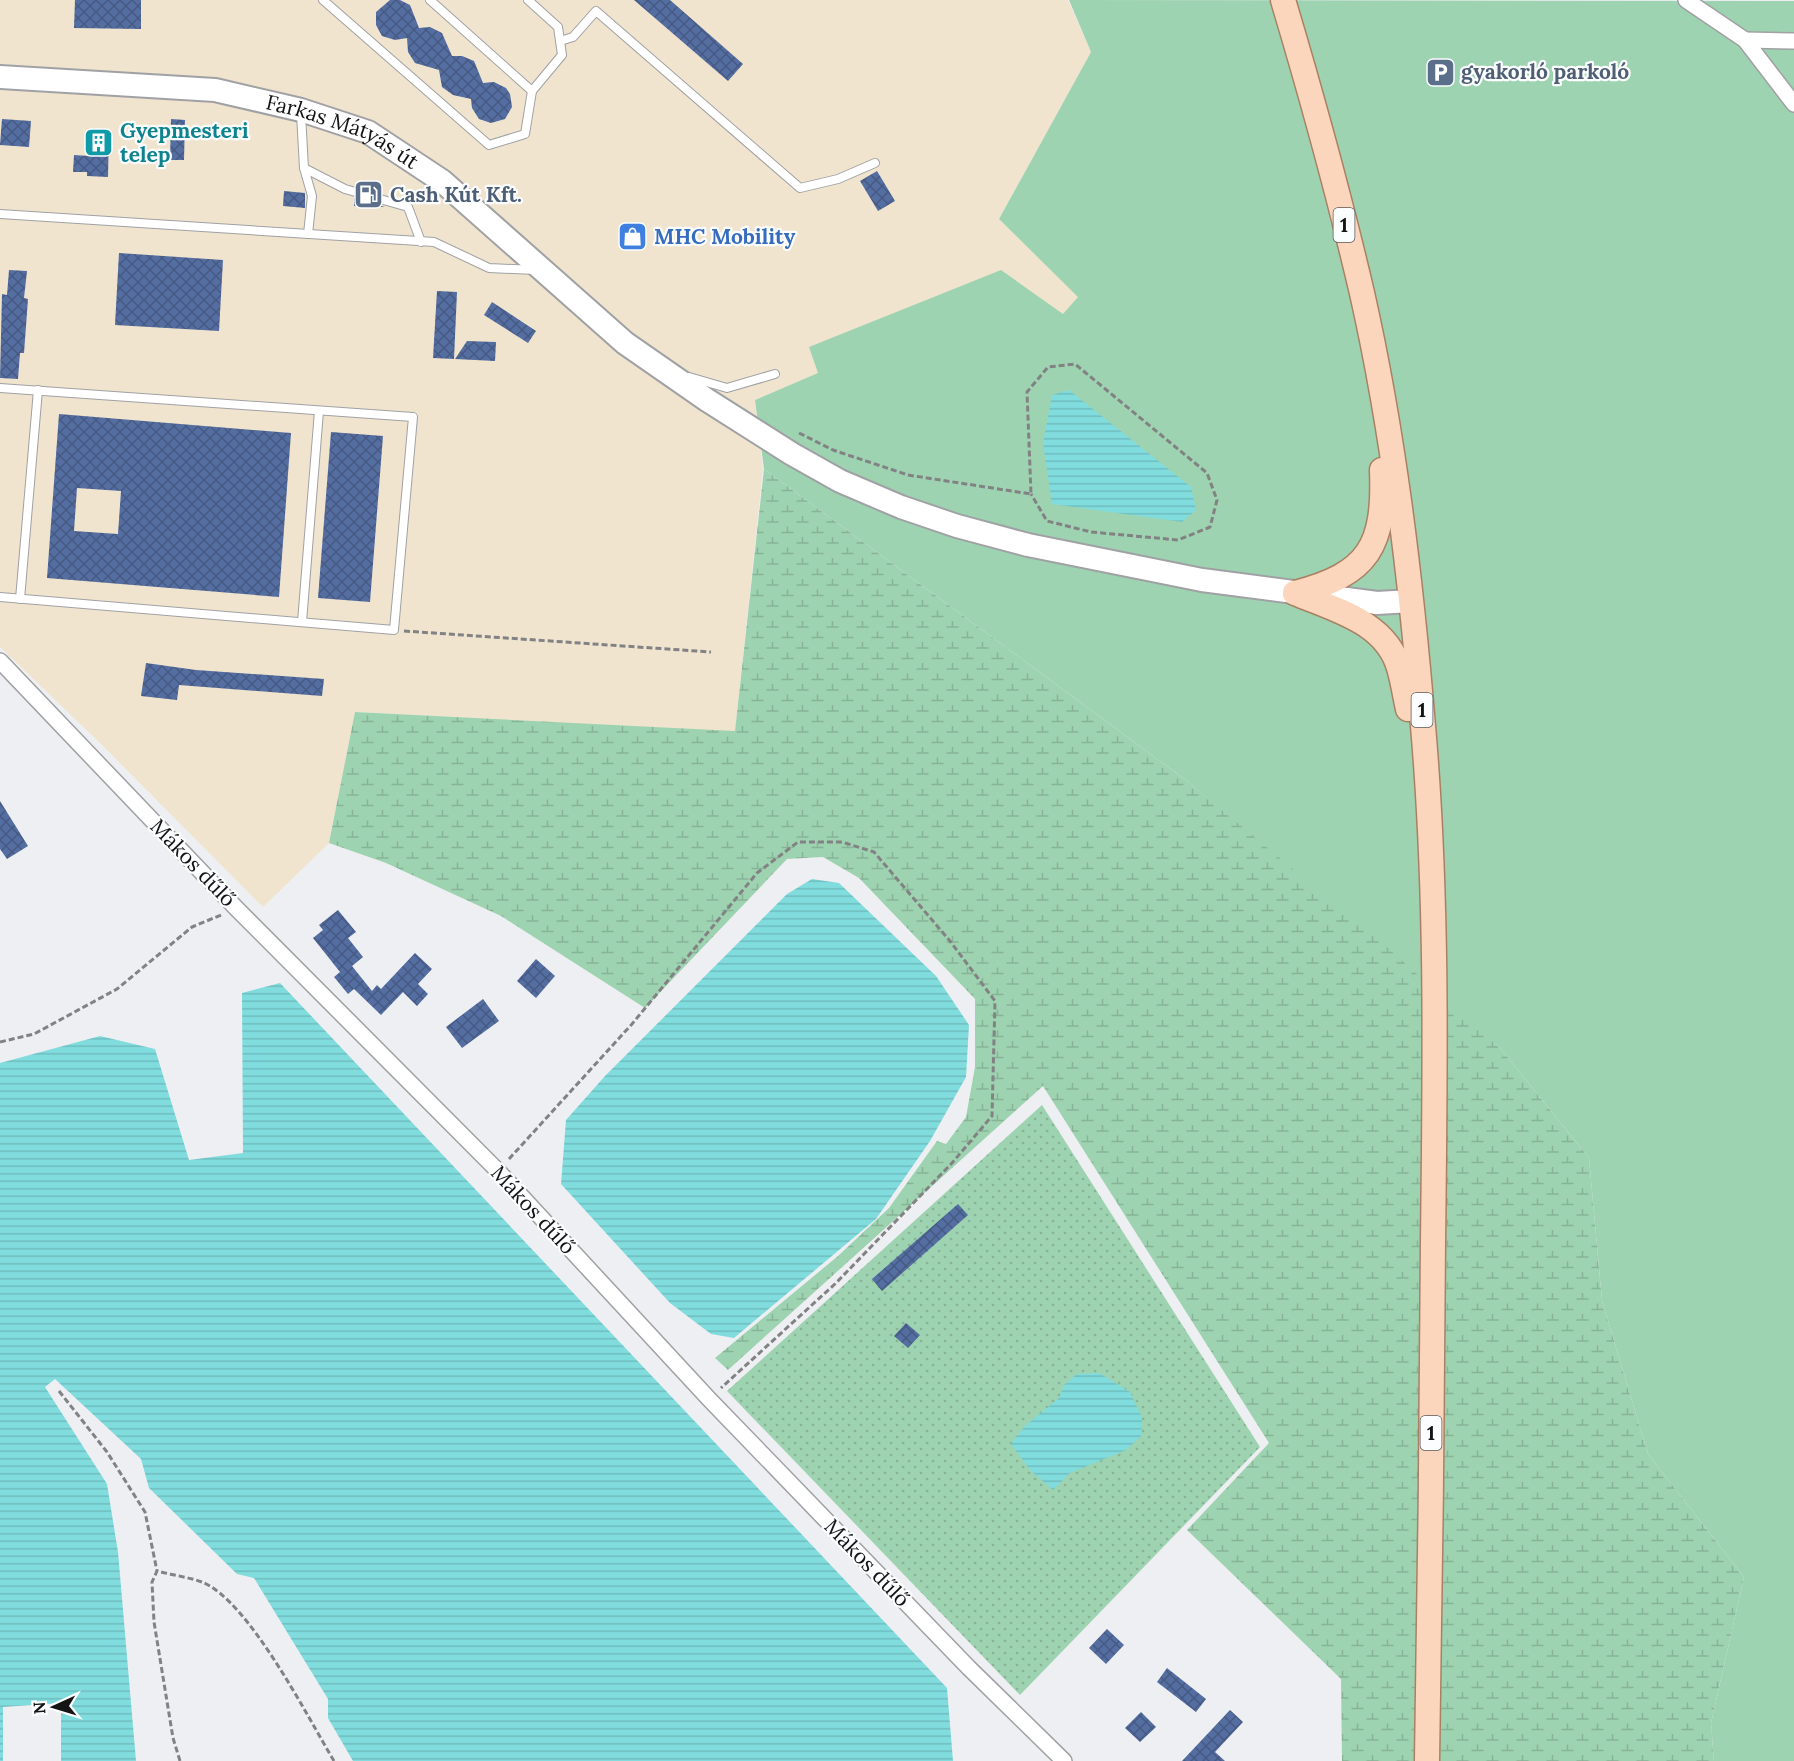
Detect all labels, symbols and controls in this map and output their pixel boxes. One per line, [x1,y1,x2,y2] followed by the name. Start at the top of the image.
[1424,56,1456,88] parking icon: gyakorló parkoló
[1461,58,1629,85] place label: gyakorló parkoló
[263,88,425,175] street label: Farkas Mátyás út
[120,117,249,168] place label: Gyepmesteri telep
[83,127,115,159] building icon: Gyepmesteri telep
[353,179,385,211] fuel station icon: Cash Kút Kft.
[390,181,522,208] place label: Cash Kút Kft.
[1334,208,1354,242] road number: 1
[617,221,649,253] shop icon: MHC Mobility
[654,223,796,250] place label: MHC Mobility
[1412,693,1432,727] road number: 1
[145,813,242,912] street label: Mákos dűlő
[485,1160,581,1260] street label: Mákos dűlő
[1420,1416,1442,1450] road number: 1
[819,1513,916,1612] street label: Mákos dűlő
[24,1677,84,1737] north arrow
[29,1701,49,1715] text: N

